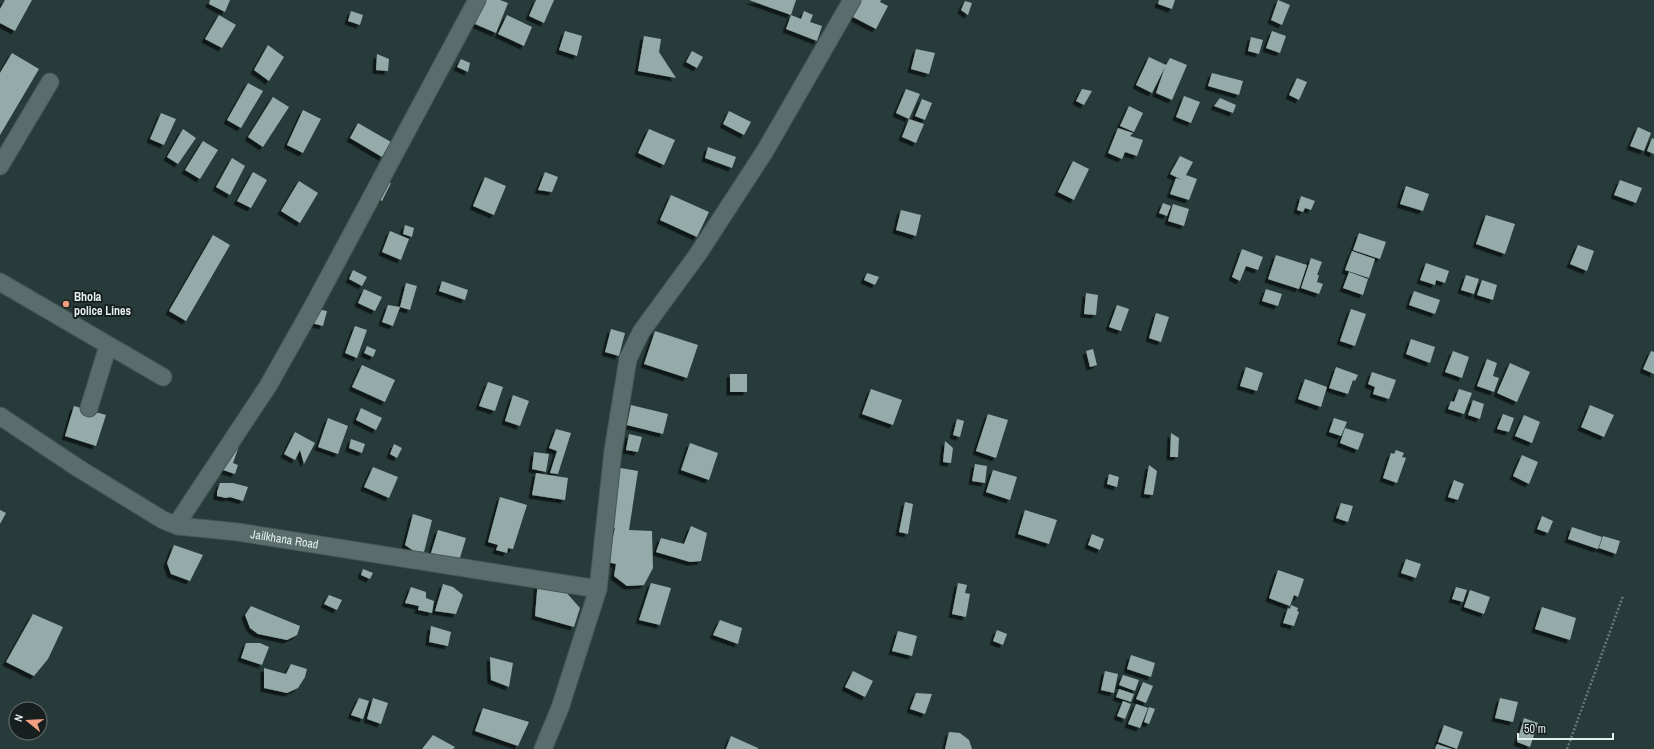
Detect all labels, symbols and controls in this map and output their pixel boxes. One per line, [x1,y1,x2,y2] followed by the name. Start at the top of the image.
[74,289,131,319] place label: Bhola police Lines
[61,299,71,309] marker: Bhola police Lines
[249,526,320,553] street label: Jailkhana Road
[8,701,48,741] north arrow
[11,713,26,723] text: N
[1518,715,1613,741] scale bar
[1524,721,1546,737] text: 50 m

